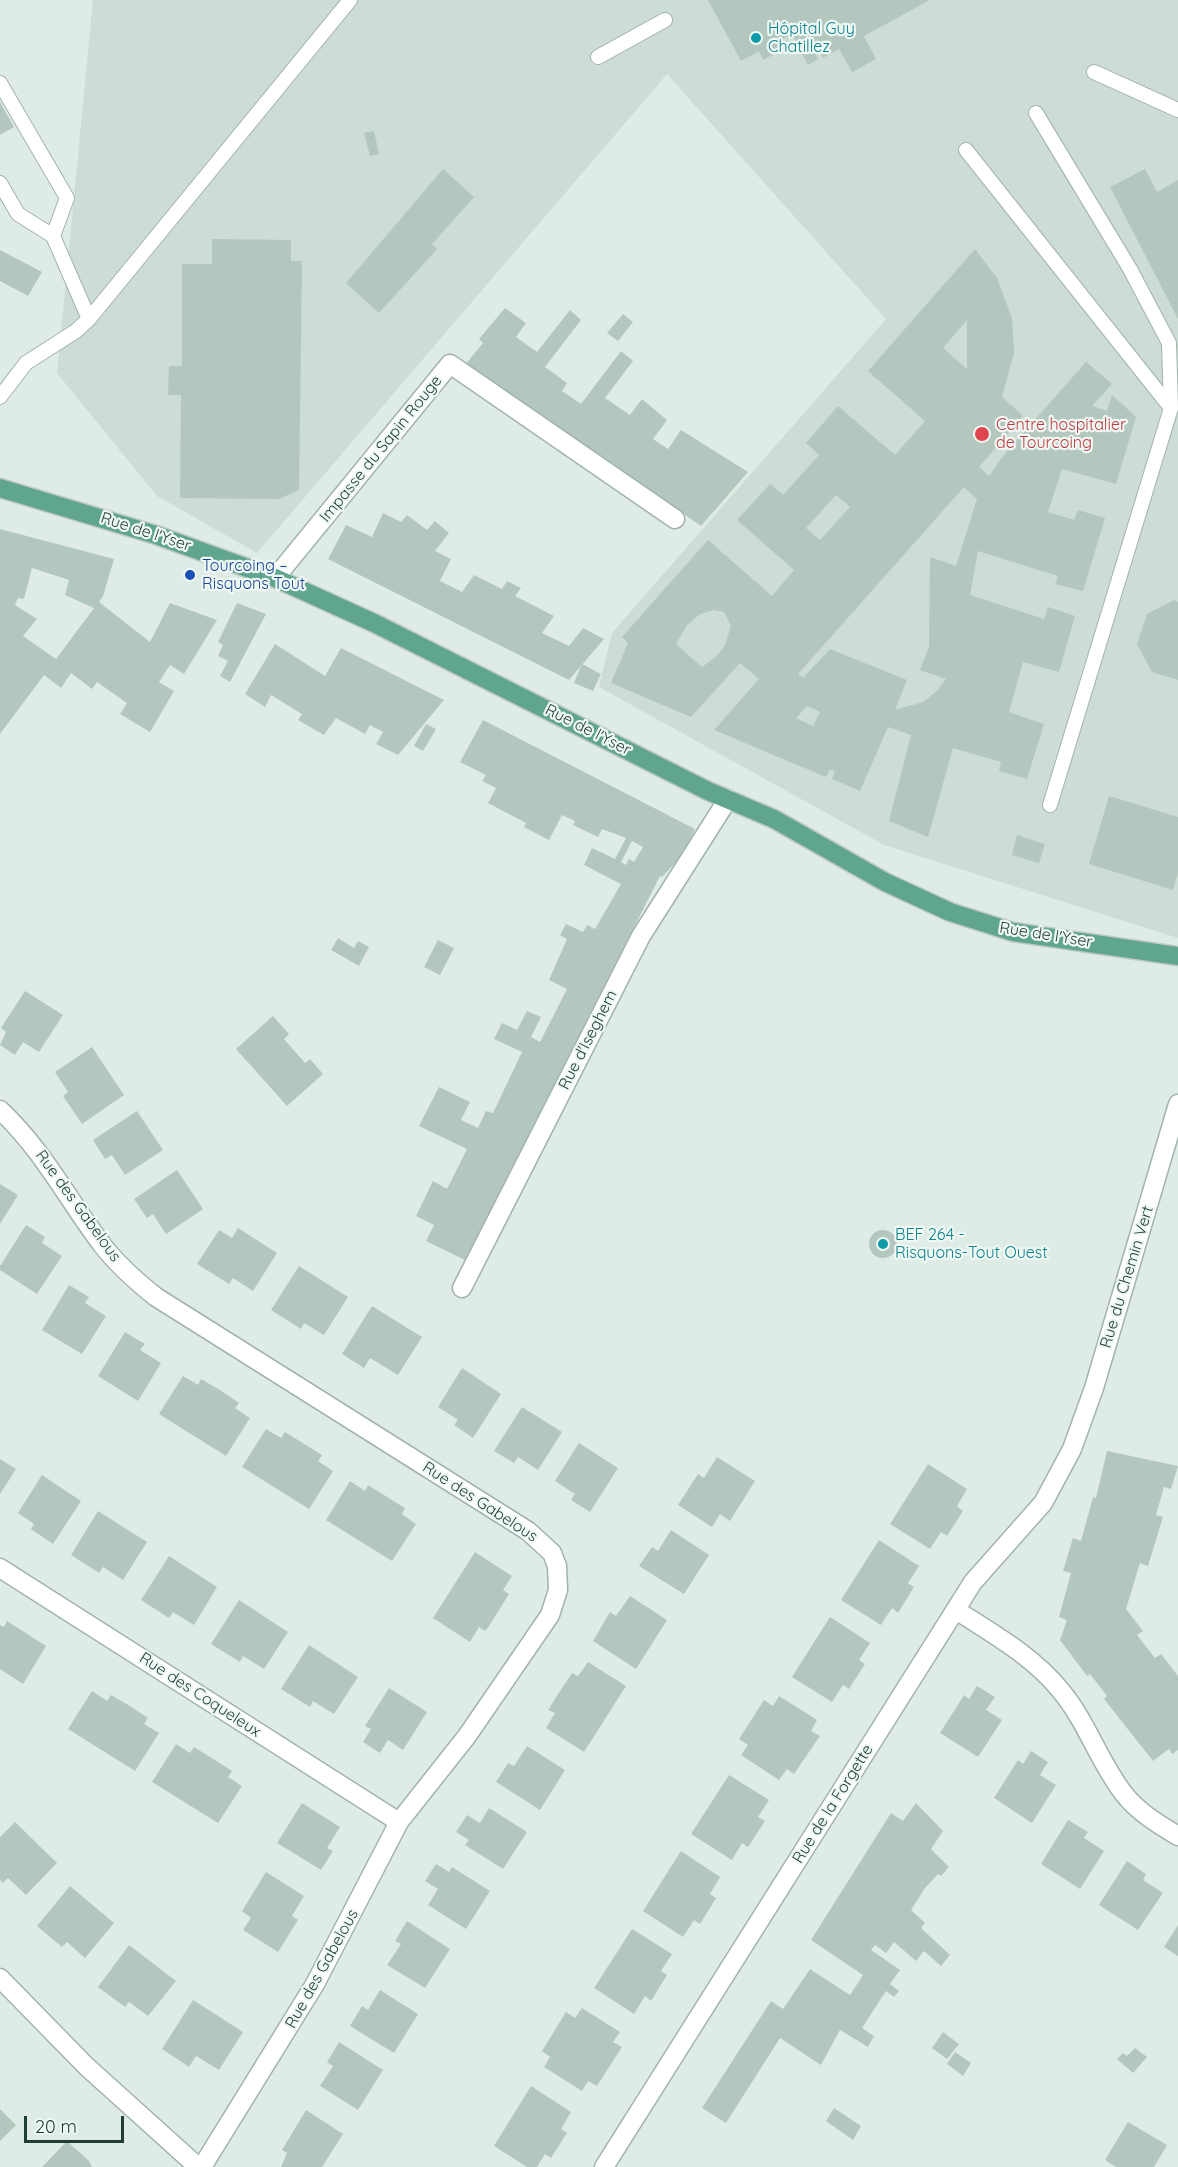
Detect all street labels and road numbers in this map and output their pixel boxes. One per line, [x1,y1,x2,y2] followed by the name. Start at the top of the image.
[316,372,446,526] street label: Impasse du Sapin Rouge
[98,508,194,556] street label: Rue de l'Yser
[542,700,634,760] street label: Rue de l'Yser
[998,918,1094,952] street label: Rue de l'Yser
[555,987,621,1093] street label: Rue d'Iseghem
[31,1146,125,1266] street label: Rue des Gabelous
[1096,1204,1158,1350] street label: Rue du Chemin Vert
[419,1458,541,1546] street label: Rue des Gabelous
[136,1649,264,1741] street label: Rue des Coqueleux
[789,1741,877,1867] street label: Rue de la Forgette
[281,1906,363,2032] street label: Rue des Gabelous

